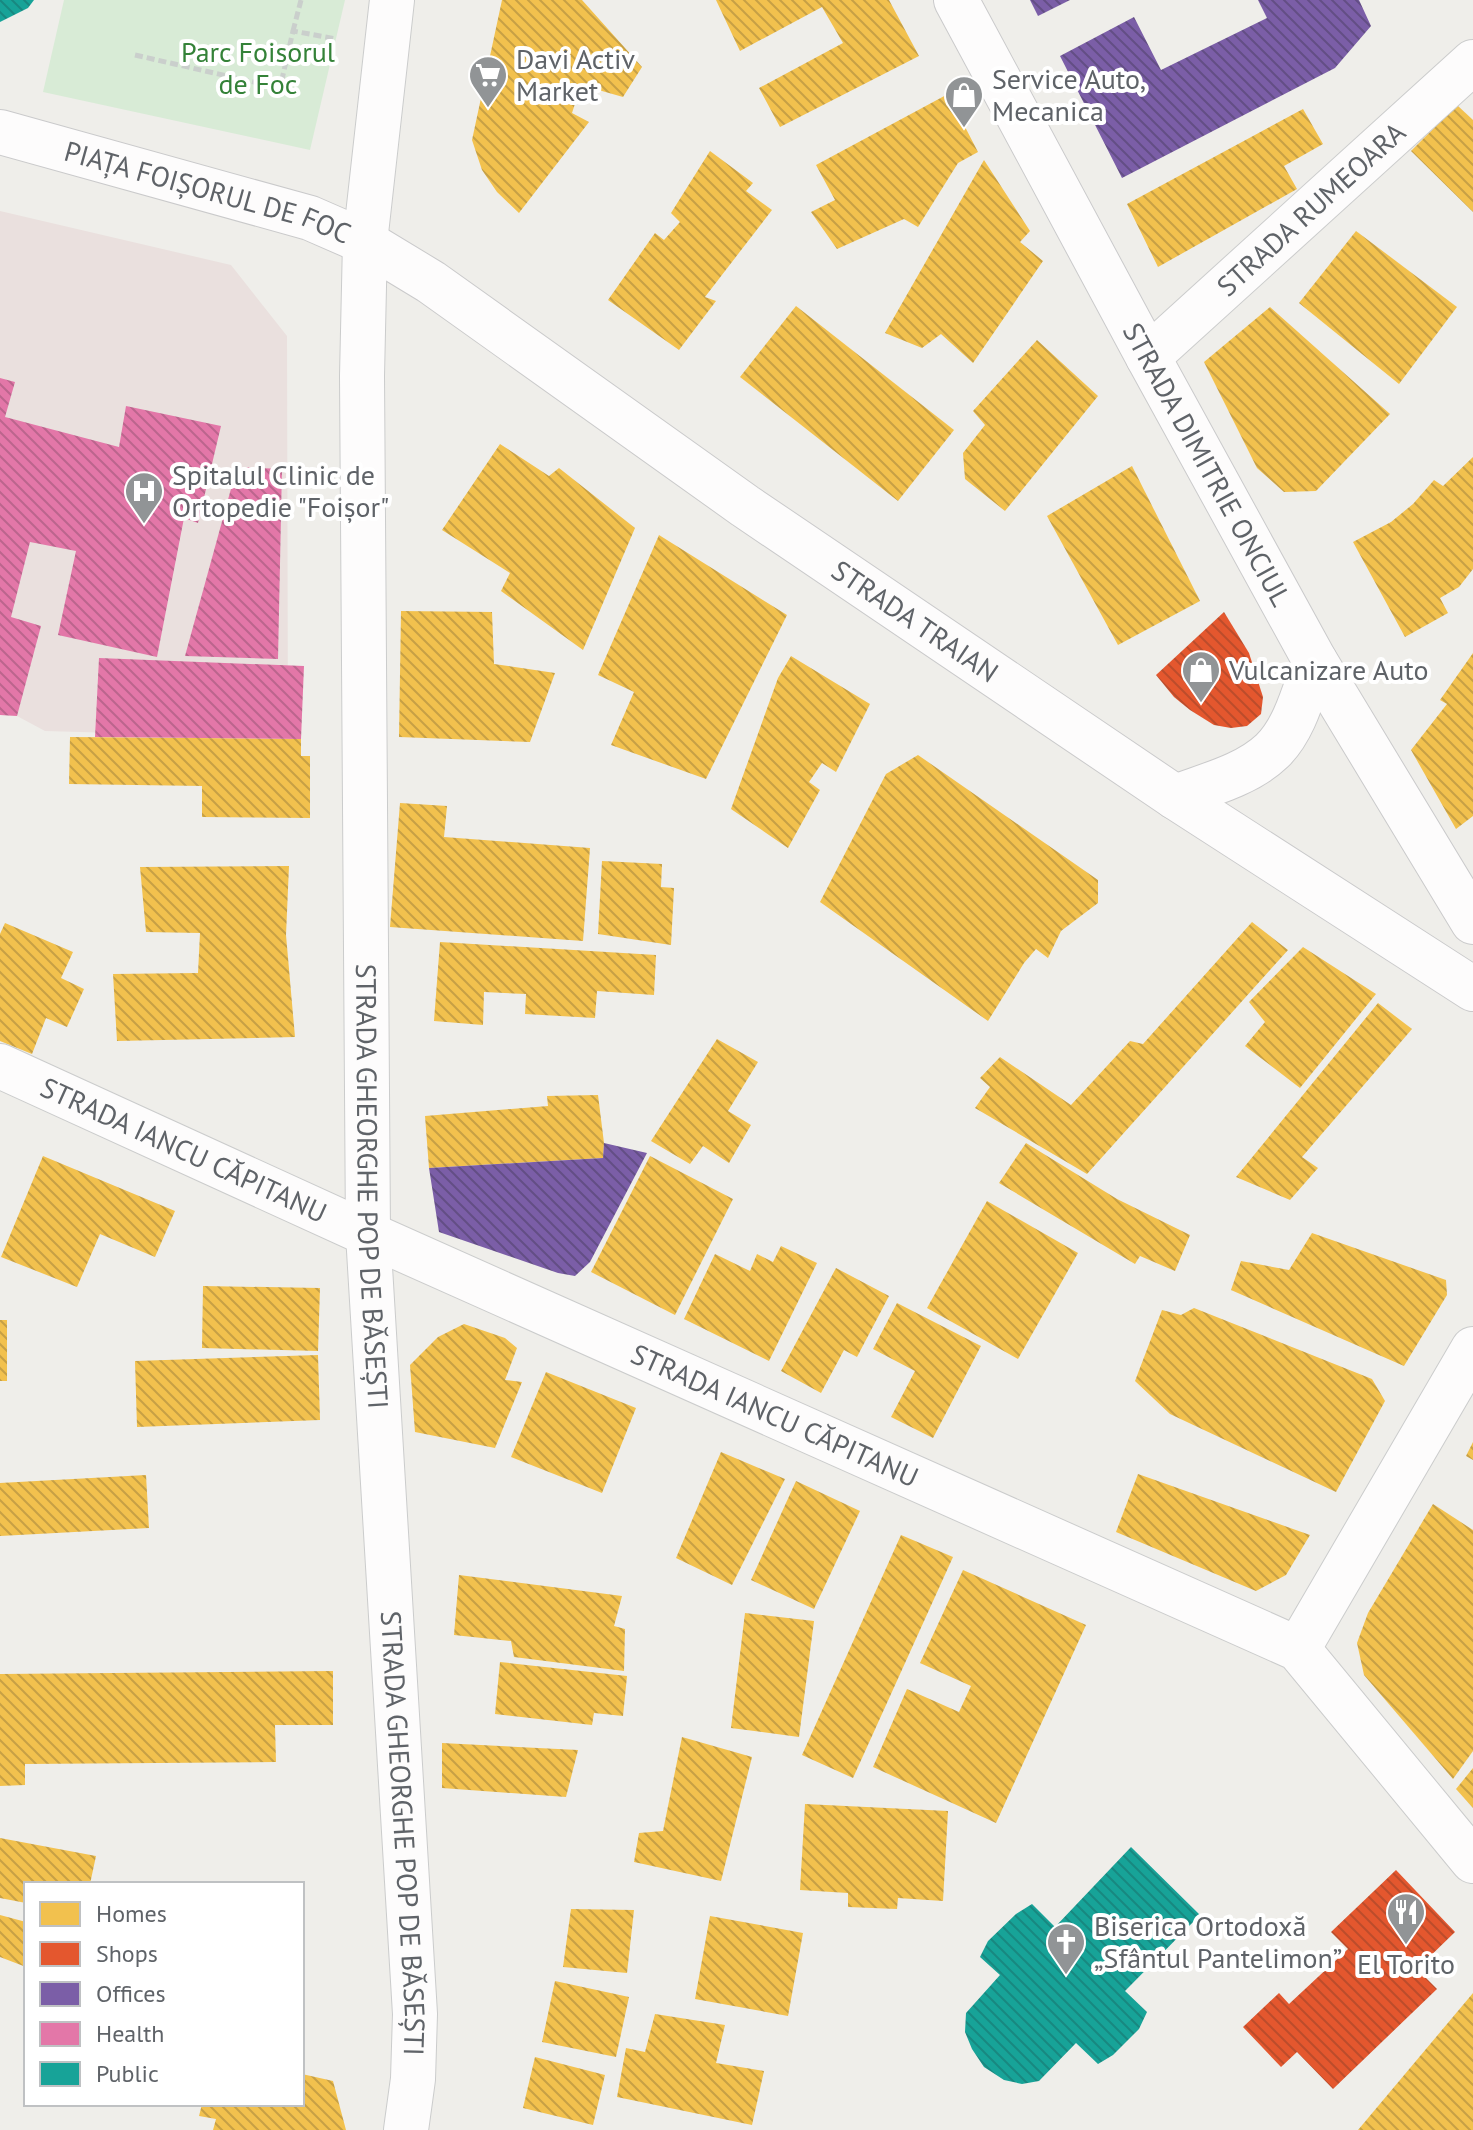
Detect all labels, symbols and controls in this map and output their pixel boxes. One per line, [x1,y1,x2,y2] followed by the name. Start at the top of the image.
[181,33,335,102] park label: Parc Foisorul de Foc
[516,40,635,109] place label: Davi Activ Market
[467,54,509,109] supermarket icon: Davi Activ Market
[992,60,1146,129] place label: Service Auto, Mecanica
[943,74,985,129] shop icon: Service Auto, Mecanica
[1208,113,1413,304] street label: STRADA RUMEOARA
[60,132,357,252] street label: PIAȚA FOIȘORUL DE FOC
[1115,316,1300,612] street label: STRADA DIMITRIE ONCIUL
[172,456,390,525] place label: Spitalul Clinic de Ortopedie "Foișor"
[123,470,165,525] hospital icon: Spitalul Clinic de Ortopedie "Foișor"
[825,551,1006,690] street label: STRADA TRAIAN
[1180,649,1222,704] shop icon: Vulcanizare Auto
[1228,651,1429,688] place label: Vulcanizare Auto
[348,964,398,1410] street label: STRADA GHEORGHE POP DE BĂSEȘTI
[35,1068,333,1231] street label: STRADA IANCU CĂPITANU
[626,1335,924,1495] street label: STRADA IANCU CĂPITANU
[373,1610,434,2056] street label: STRADA GHEORGHE POP DE BĂSEȘTI
[24,1882,304,2106] legend
[1385,1891,1427,1946] restaurant icon: El Torito
[96,1898,167,1929] text: Homes
[1094,1907,1342,1976] place label: Biserica Ortodoxă „Sfântul Pantelimon”
[1045,1921,1087,1976] church icon: Biserica Ortodoxă „Sfântul Pantelimon”
[96,1938,158,1969] text: Shops
[1357,1945,1455,1982] place label: El Torito
[96,1978,166,2009] text: Offices
[96,2018,165,2049] text: Health
[96,2058,159,2089] text: Public

